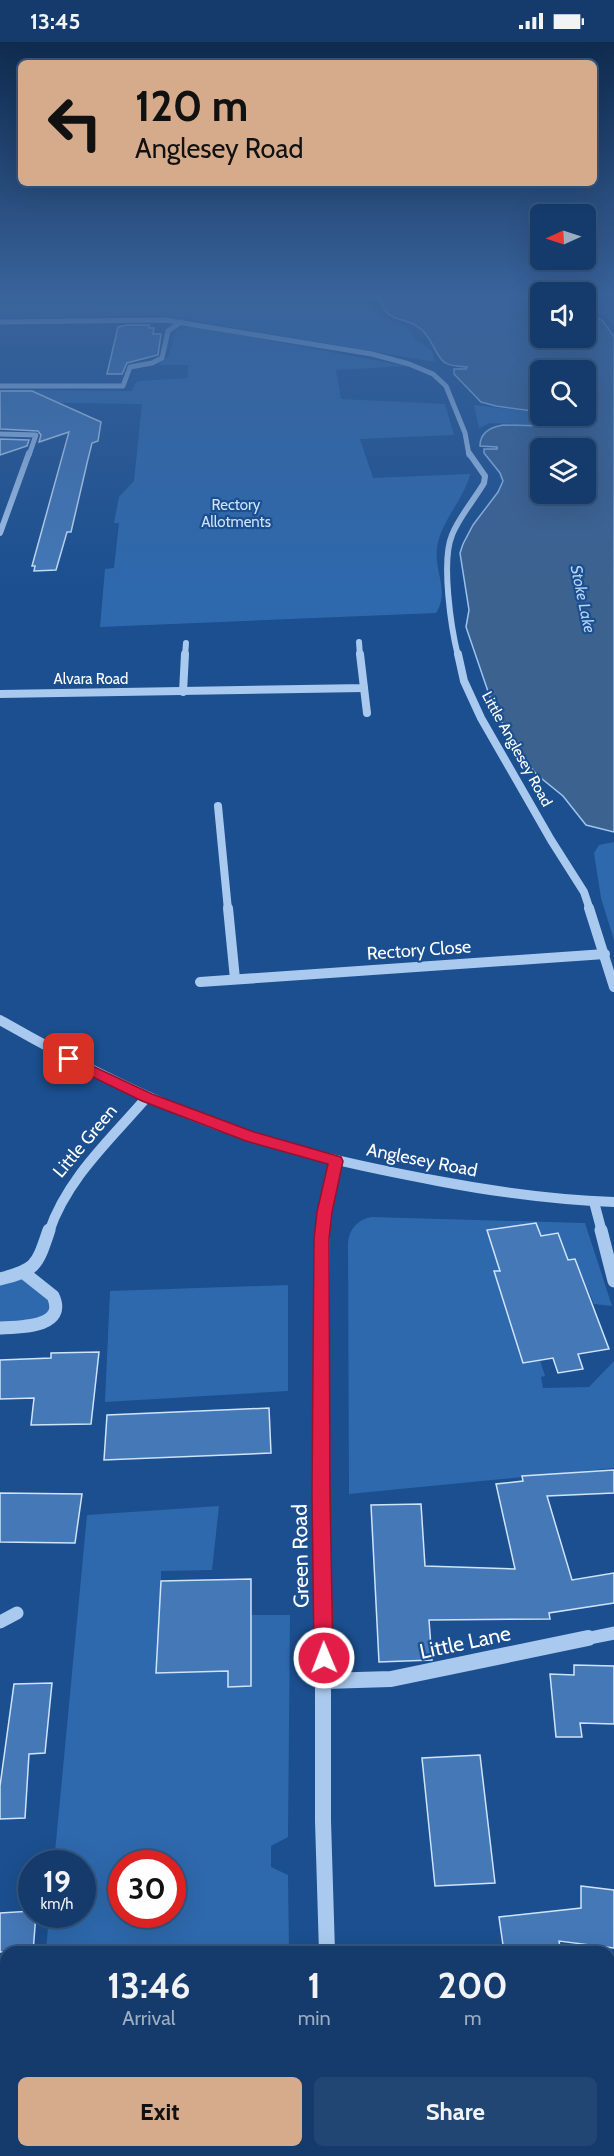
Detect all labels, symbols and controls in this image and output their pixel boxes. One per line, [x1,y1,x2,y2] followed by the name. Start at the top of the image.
[30,8,80,35] text: 13:45
[135,80,248,132] text: 120 m
[36,84,114,162] icon: left
[135,132,303,165] text: Anglesey Road
[530,204,596,270] north arrow
[530,204,596,504] map controls
[530,282,596,348] button: sound
[530,360,596,426] button: search
[530,438,596,504] button: layers
[201,496,271,531] park label: Rectory Allotments
[567,563,599,635] water label: Stoke Lake
[54,670,128,688] street label: Alvara Road
[478,688,556,810] street label: Little Anglesey Road
[366,935,472,965] street label: Rectory Close
[43,1033,94,1084] pin
[52,1042,85,1075] icon: arrive
[48,1100,122,1182] street label: Little Green
[365,1138,479,1182] street label: Anglesey Road
[287,1504,313,1608] street label: Green Road
[417,1620,513,1664] street label: Little Lane
[292,1626,356,1690] position arrow
[108,1850,186,1928] speed limit sign: 30
[43,1863,71,1900] text: 19
[41,1895,73,1913] text: km/h
[107,1963,190,2007] text: 13:46
[308,1963,321,2007] text: 1
[438,1963,508,2007] text: 200
[122,2006,175,2030] text: Arrival
[298,2006,331,2030] text: min
[464,2006,482,2030] text: m
[18,2077,302,2146] button: Exit
[314,2077,597,2146] button: Share

